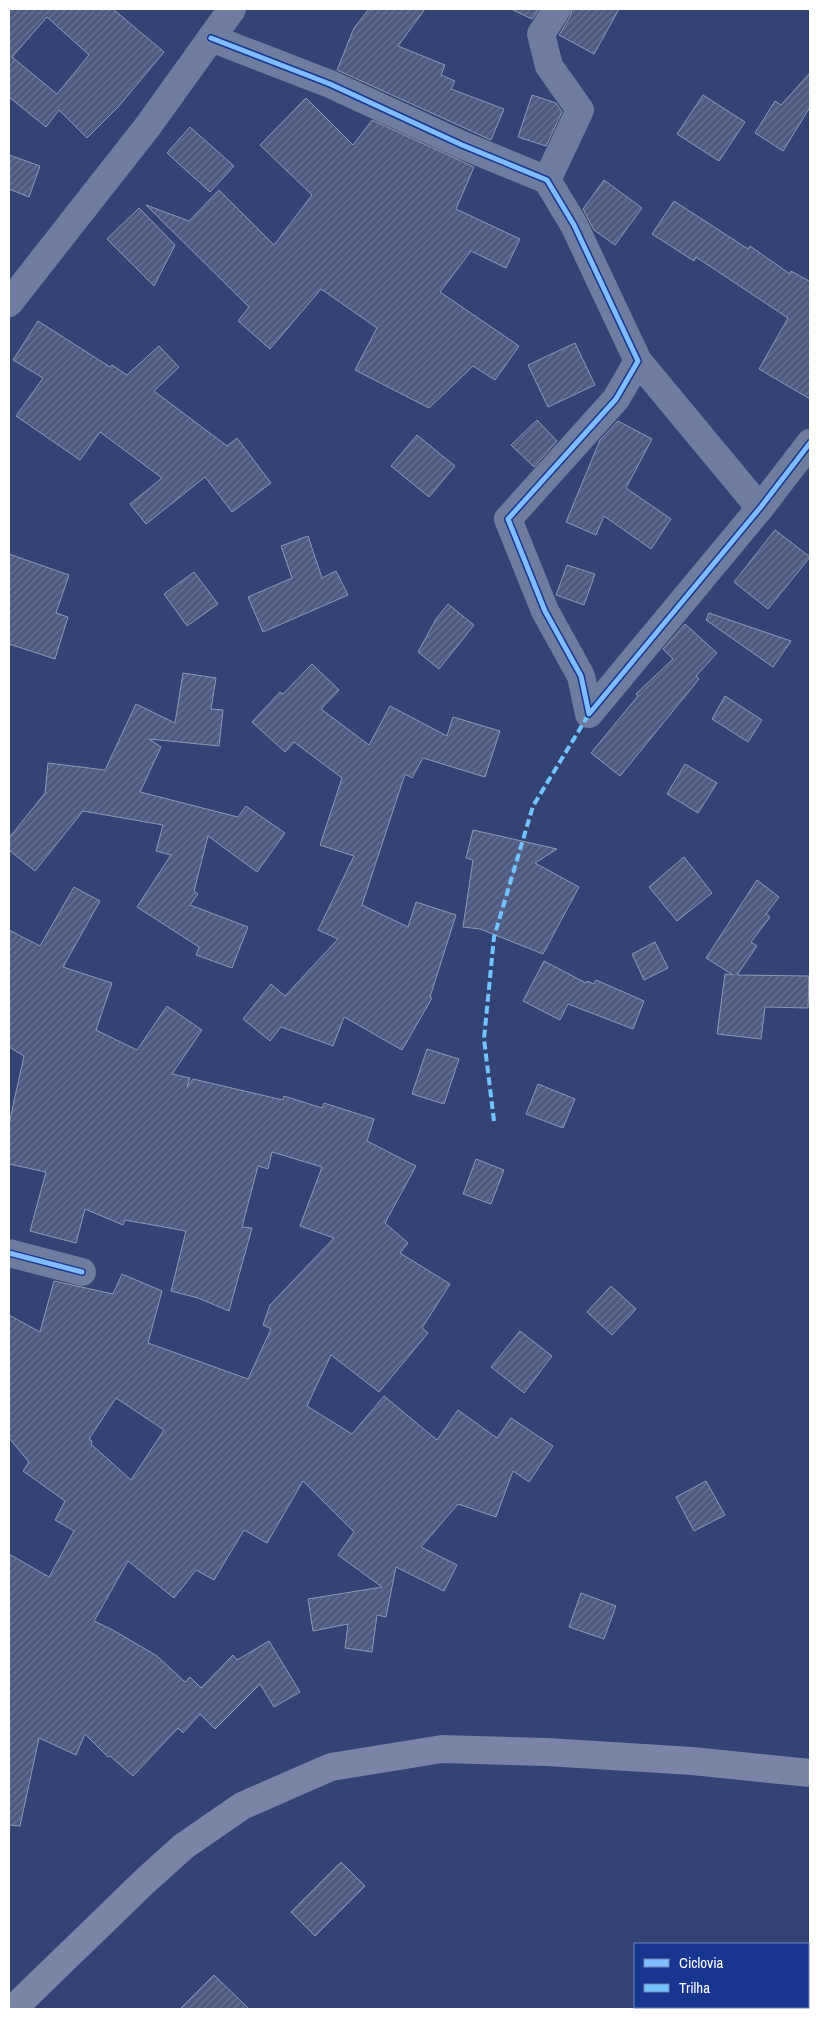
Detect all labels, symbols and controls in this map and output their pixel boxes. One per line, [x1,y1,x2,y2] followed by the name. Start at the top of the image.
[634,1943,809,2008] legend
[679,1952,724,1973] text: Ciclovia
[679,1977,710,1998] text: Trilha

